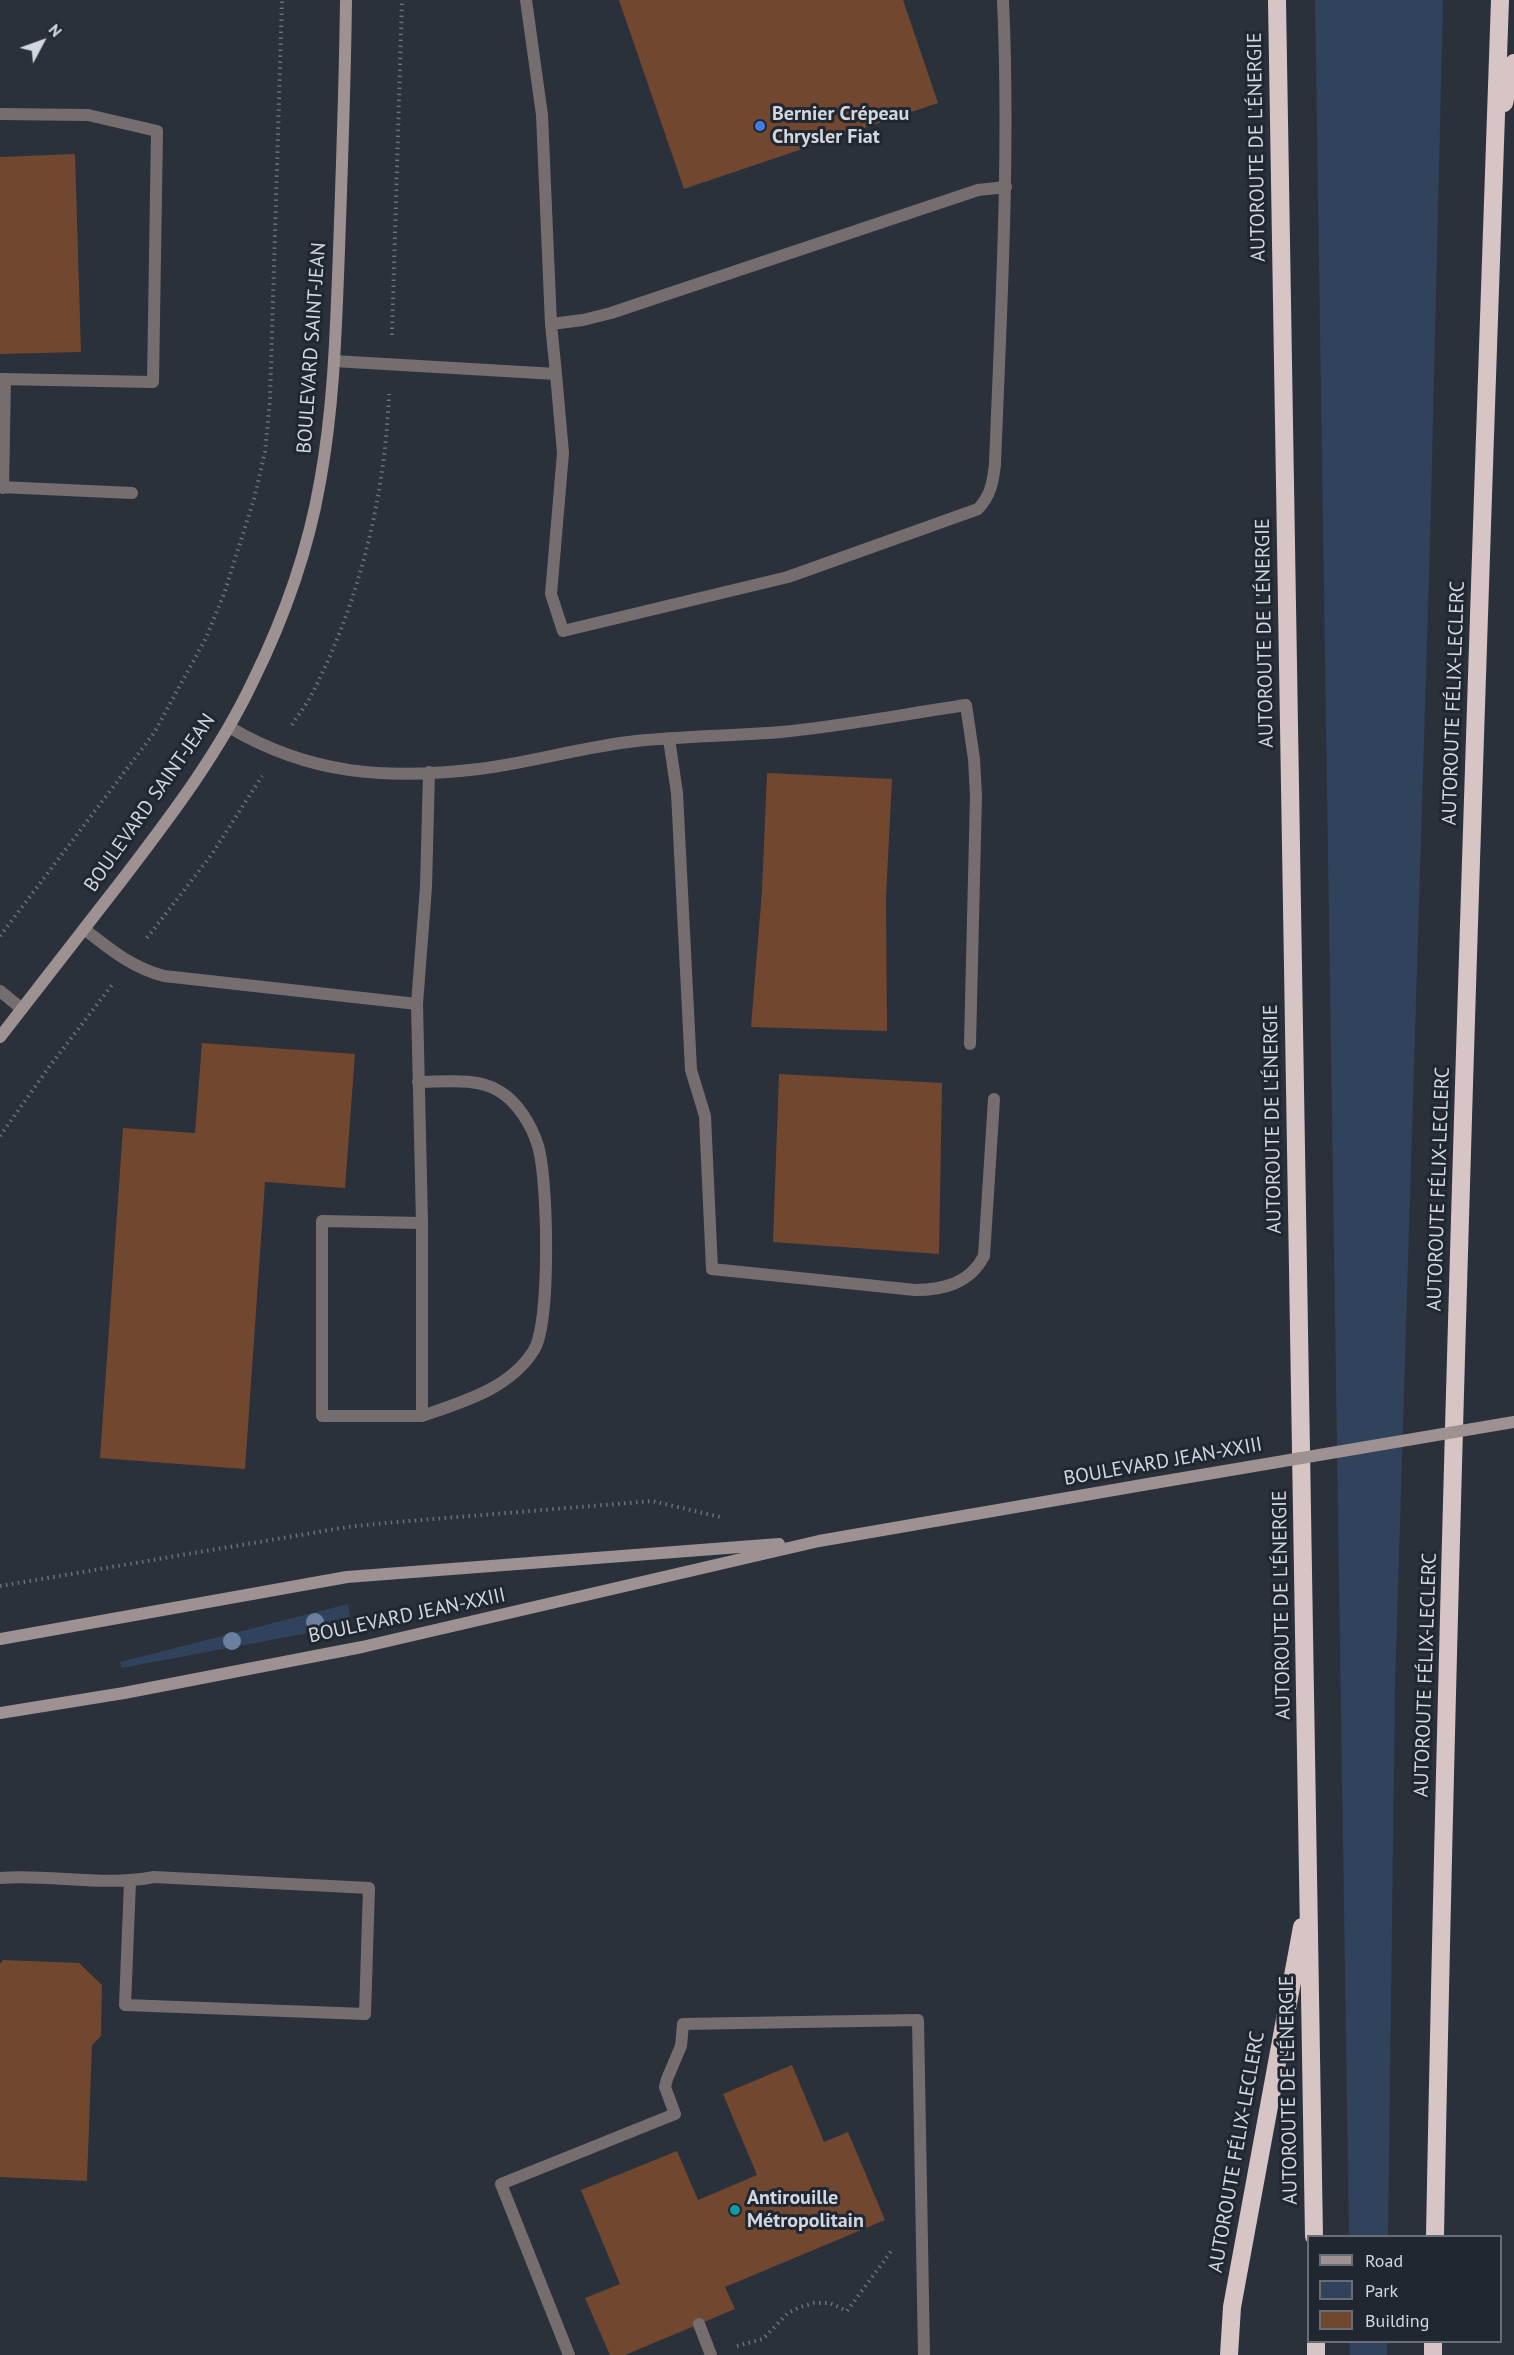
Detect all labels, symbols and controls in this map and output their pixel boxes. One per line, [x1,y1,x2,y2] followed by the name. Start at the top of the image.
[12,12,72,72] north arrow
[45,20,67,41] text: N
[1243,32,1271,262] street label: AUTOROUTE DE L'ÉNERGIE
[772,102,909,149] place label: Bernier Crépeau Chrysler Fiat
[753,119,767,133] marker: Bernier Crépeau Chrysler Fiat
[293,241,331,455] street label: BOULEVARD SAINT-JEAN
[1251,518,1279,748] street label: AUTOROUTE DE L'ÉNERGIE
[1438,580,1470,826] street label: AUTOROUTE FÉLIX-LECLERC
[79,709,221,897] street label: BOULEVARD SAINT-JEAN
[1259,1004,1287,1234] street label: AUTOROUTE DE L'ÉNERGIE
[1423,1066,1455,1312] street label: AUTOROUTE FÉLIX-LECLERC
[1062,1433,1264,1491] street label: BOULEVARD JEAN-XXIII
[1268,1490,1296,1720] street label: AUTOROUTE DE L'ÉNERGIE
[1410,1552,1442,1798] street label: AUTOROUTE FÉLIX-LECLERC
[306,1583,508,1649] street label: BOULEVARD JEAN-XXIII
[1275,1975,1303,2205] street label: AUTOROUTE DE L'ÉNERGIE
[1204,2029,1270,2275] street label: AUTOROUTE FÉLIX-LECLERC
[747,2186,864,2233] place label: Antirouille Métropolitain
[728,2203,742,2217] marker: Antirouille Métropolitain
[1307,2235,1502,2343] legend
[1365,2249,1403,2272] text: Road
[1365,2279,1398,2302] text: Park
[1365,2309,1429,2332] text: Building

